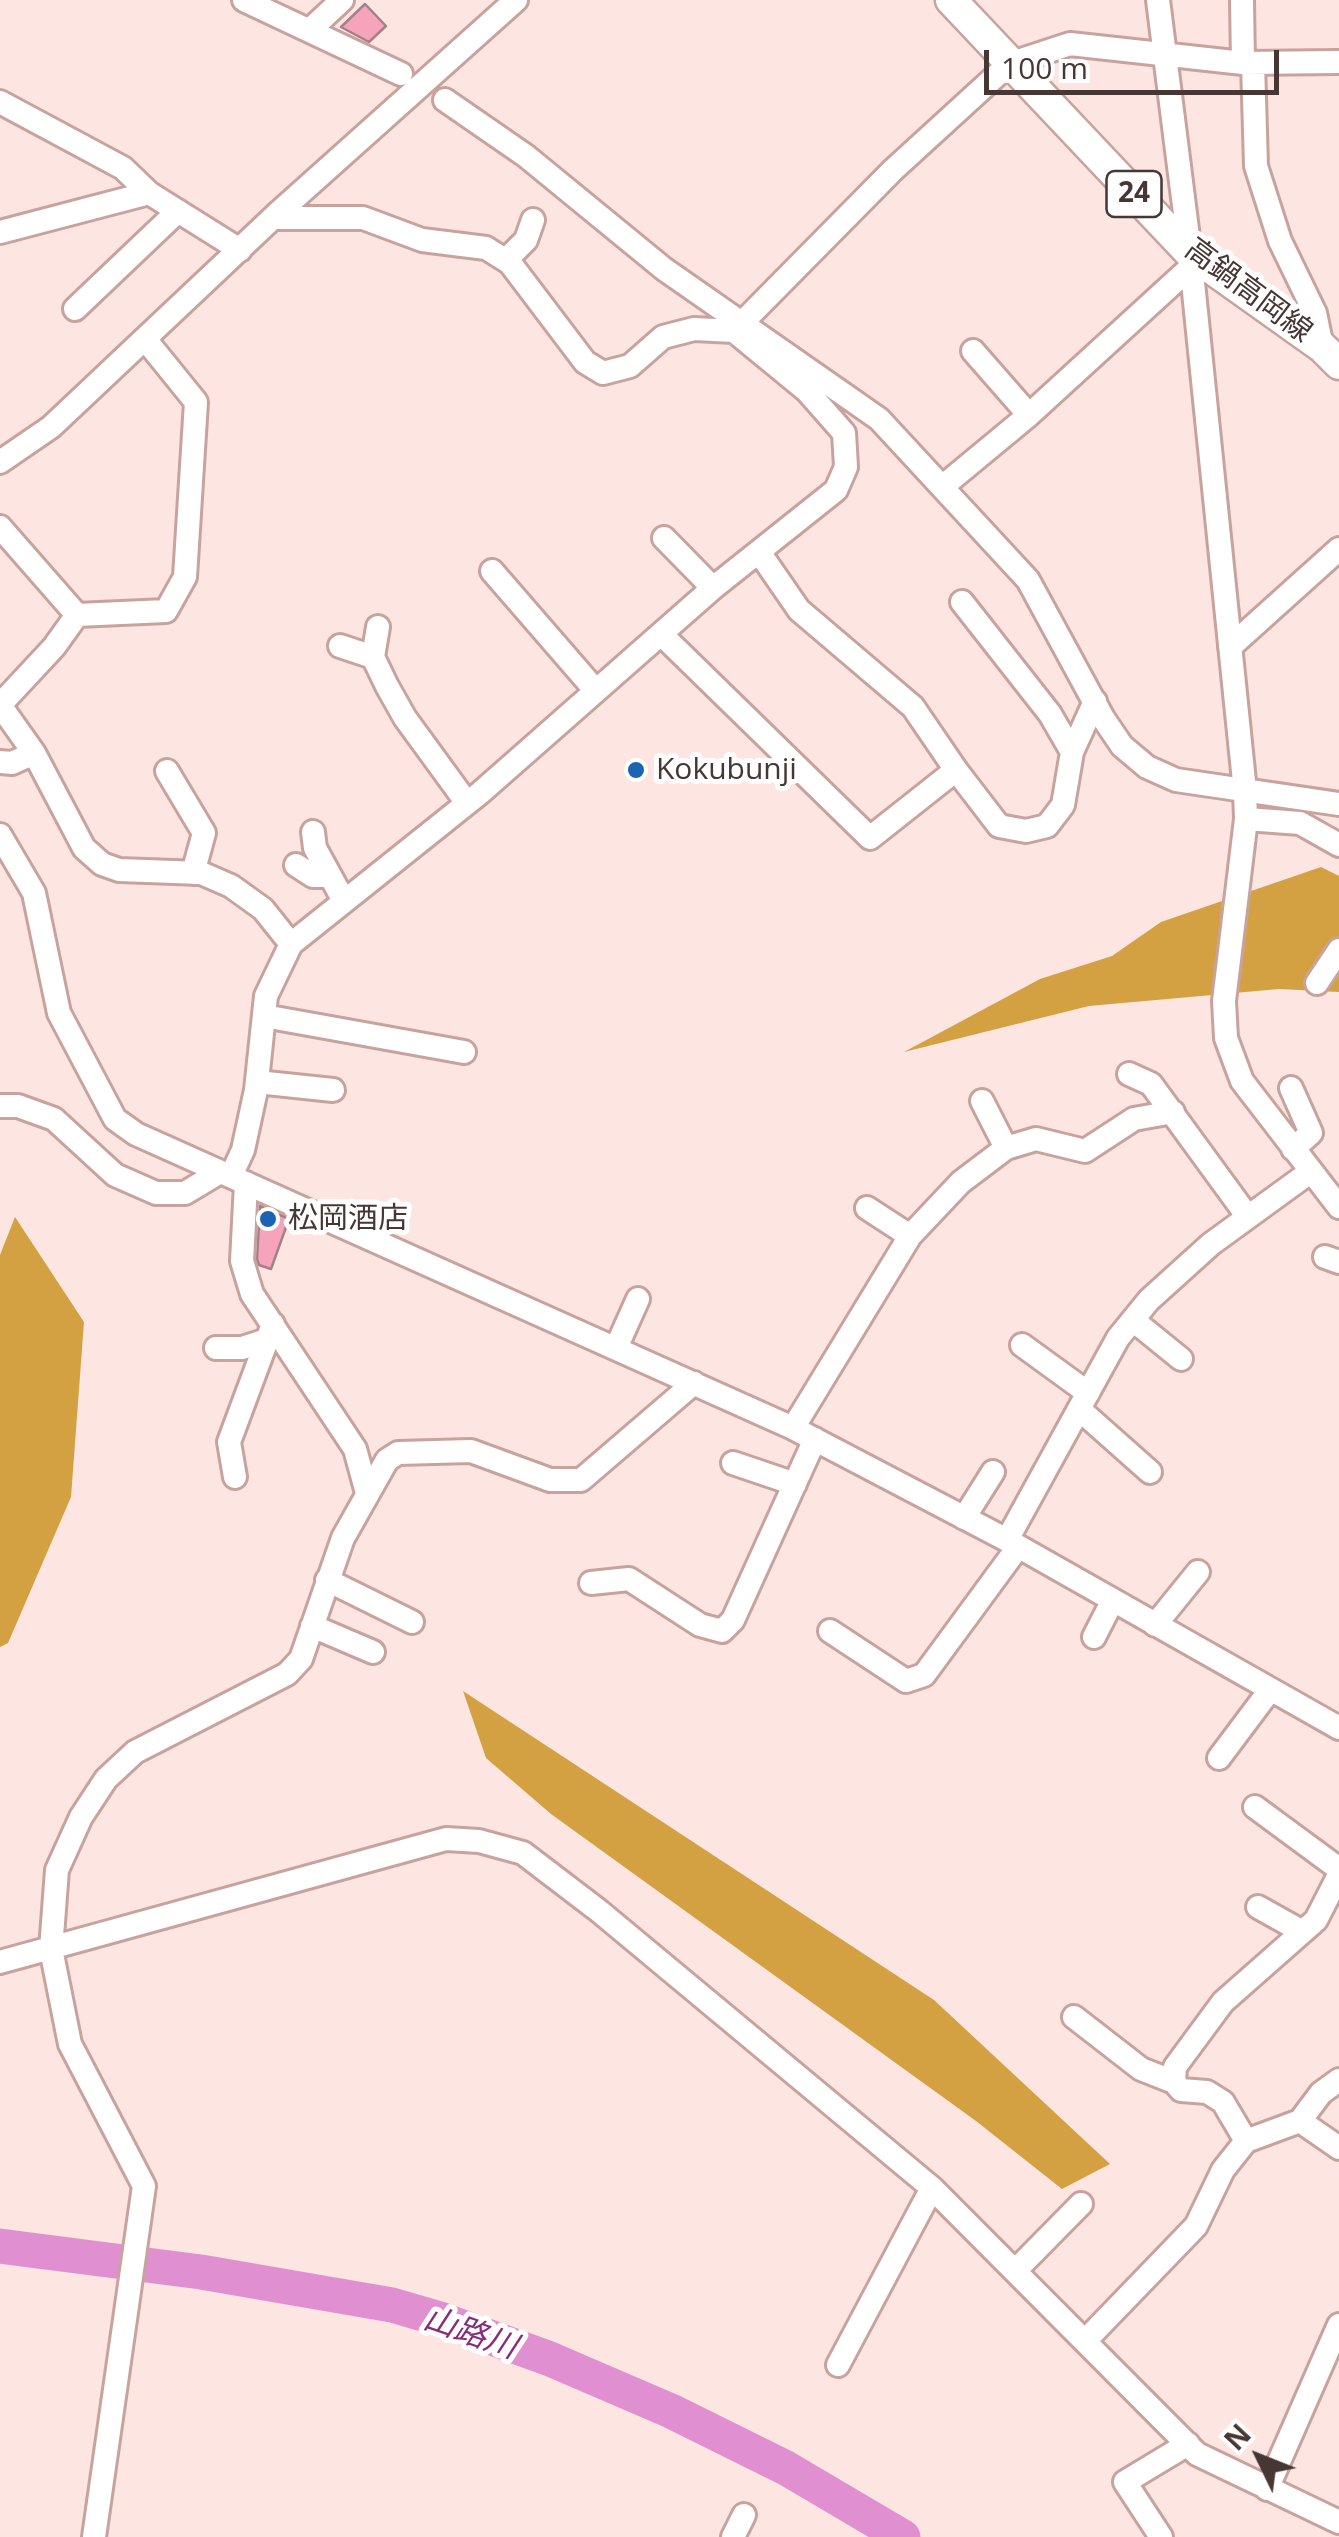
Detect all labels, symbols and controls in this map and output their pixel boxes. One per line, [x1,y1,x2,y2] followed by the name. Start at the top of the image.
[989,30,1284,92] scale bar
[1001,47,1088,88] text: 100 m
[1106,171,1162,217] road number: 24
[1177,231,1319,351] street label: 高鍋高岡線
[656,752,797,788] place label: Kokubunji
[625,759,647,781] marker: Kokubunji
[288,1201,408,1237] place label: 松岡酒店
[257,1208,279,1230] marker: 松岡酒店
[418,2300,522,2368] water label: 山路川
[1209,2407,1309,2507] north arrow
[1215,2415,1259,2458] text: N

